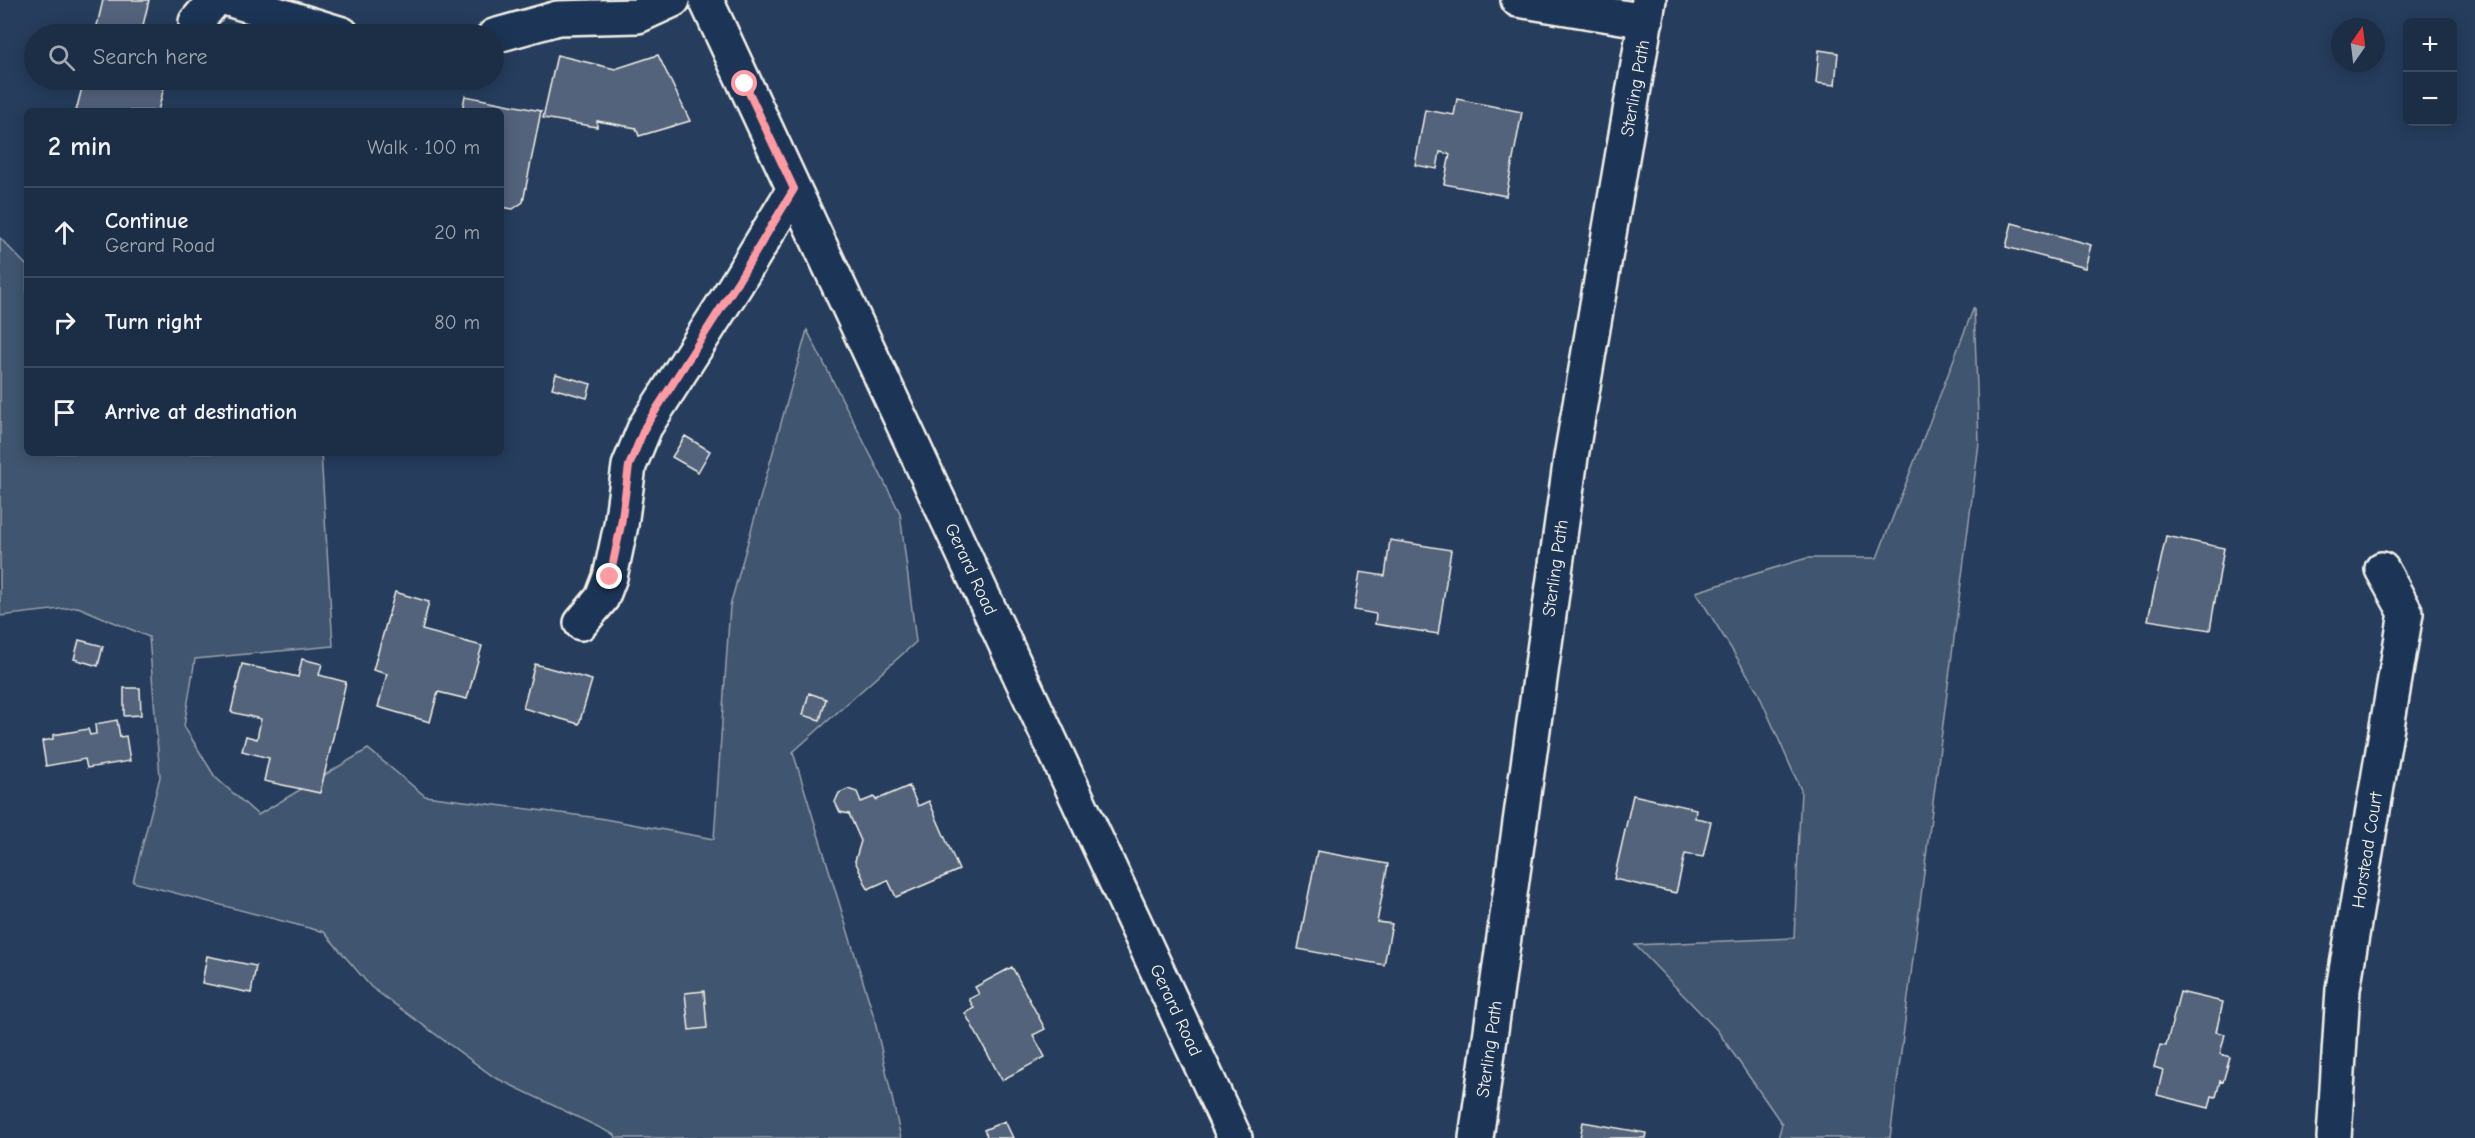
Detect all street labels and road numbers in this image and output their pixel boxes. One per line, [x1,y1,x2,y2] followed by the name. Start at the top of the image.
[1617,38,1654,138] street label: Sterling Path
[1538,518,1573,618] street label: Sterling Path
[940,520,1001,619] street label: Gerard Road
[2348,789,2387,910] street label: Horstead Court
[1145,961,1206,1060] street label: Gerard Road
[1472,999,1507,1099] street label: Sterling Path

